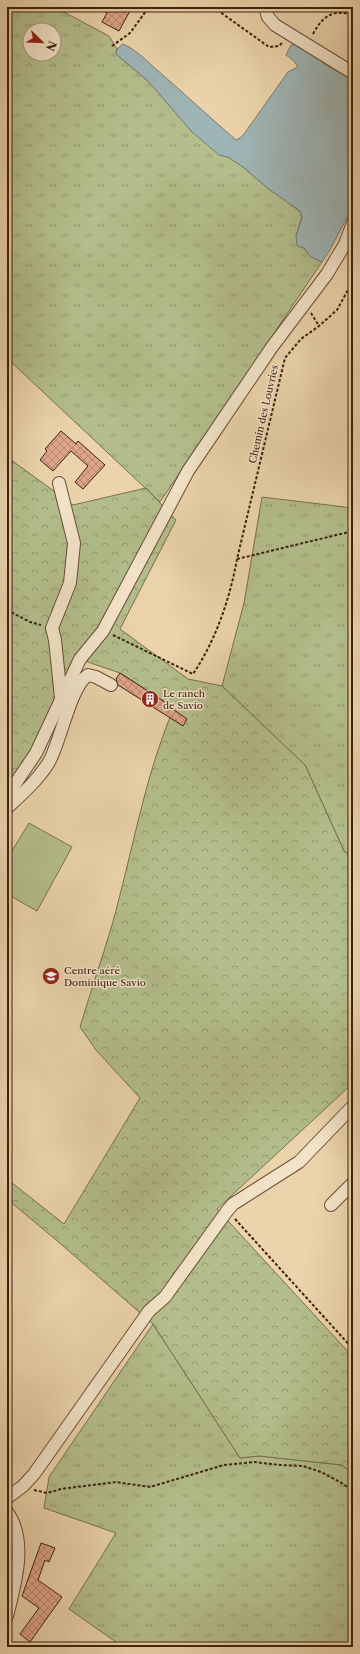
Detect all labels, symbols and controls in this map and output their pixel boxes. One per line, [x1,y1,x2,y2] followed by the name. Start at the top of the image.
[22,22,62,62] north arrow
[43,39,60,53] text: N
[246,363,281,465] street label: Chemin des Louvries
[163,687,206,712] place label: Le ranch de Savio
[140,689,160,709] building icon: Le ranch de Savio
[64,964,146,989] place label: Centre aéré Dominique Savio
[41,966,61,986] school or university icon: Centre aéré Dominique Savio

